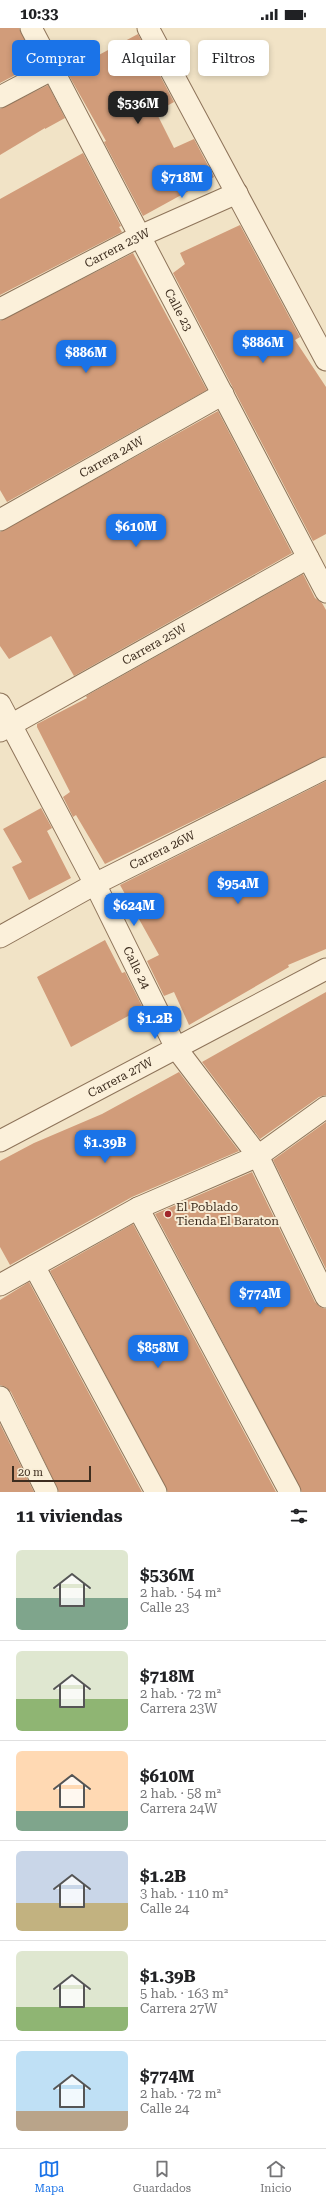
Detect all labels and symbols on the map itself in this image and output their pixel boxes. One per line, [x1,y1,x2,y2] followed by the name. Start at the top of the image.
[110,91,166,125] pin: $536M
[154,165,210,199] pin: $718M
[82,225,153,271] street label: Carrera 23W
[162,286,195,333] street label: Calle 23
[235,330,291,364] pin: $886M
[58,340,114,374] pin: $886M
[77,433,147,481] street label: Carrera 24W
[108,514,164,548] pin: $610M
[120,620,190,668] street label: Carrera 25W
[127,828,198,873] street label: Carrera 26W
[210,871,266,905] pin: $954M
[106,893,162,927] pin: $624M
[120,944,153,992] street label: Calle 24
[127,1006,183,1040] pin: $1.2B
[85,1054,156,1100] street label: Carrera 27W
[72,1130,138,1164] pin: $1.39B
[176,1200,279,1228] place label: El Poblado Tienda El Baraton
[163,1209,173,1219] marker: El Poblado Tienda El Baraton
[232,1281,288,1315] pin: $774M
[130,1335,186,1369] pin: $858M
[12,1464,91,1483] scale bar

